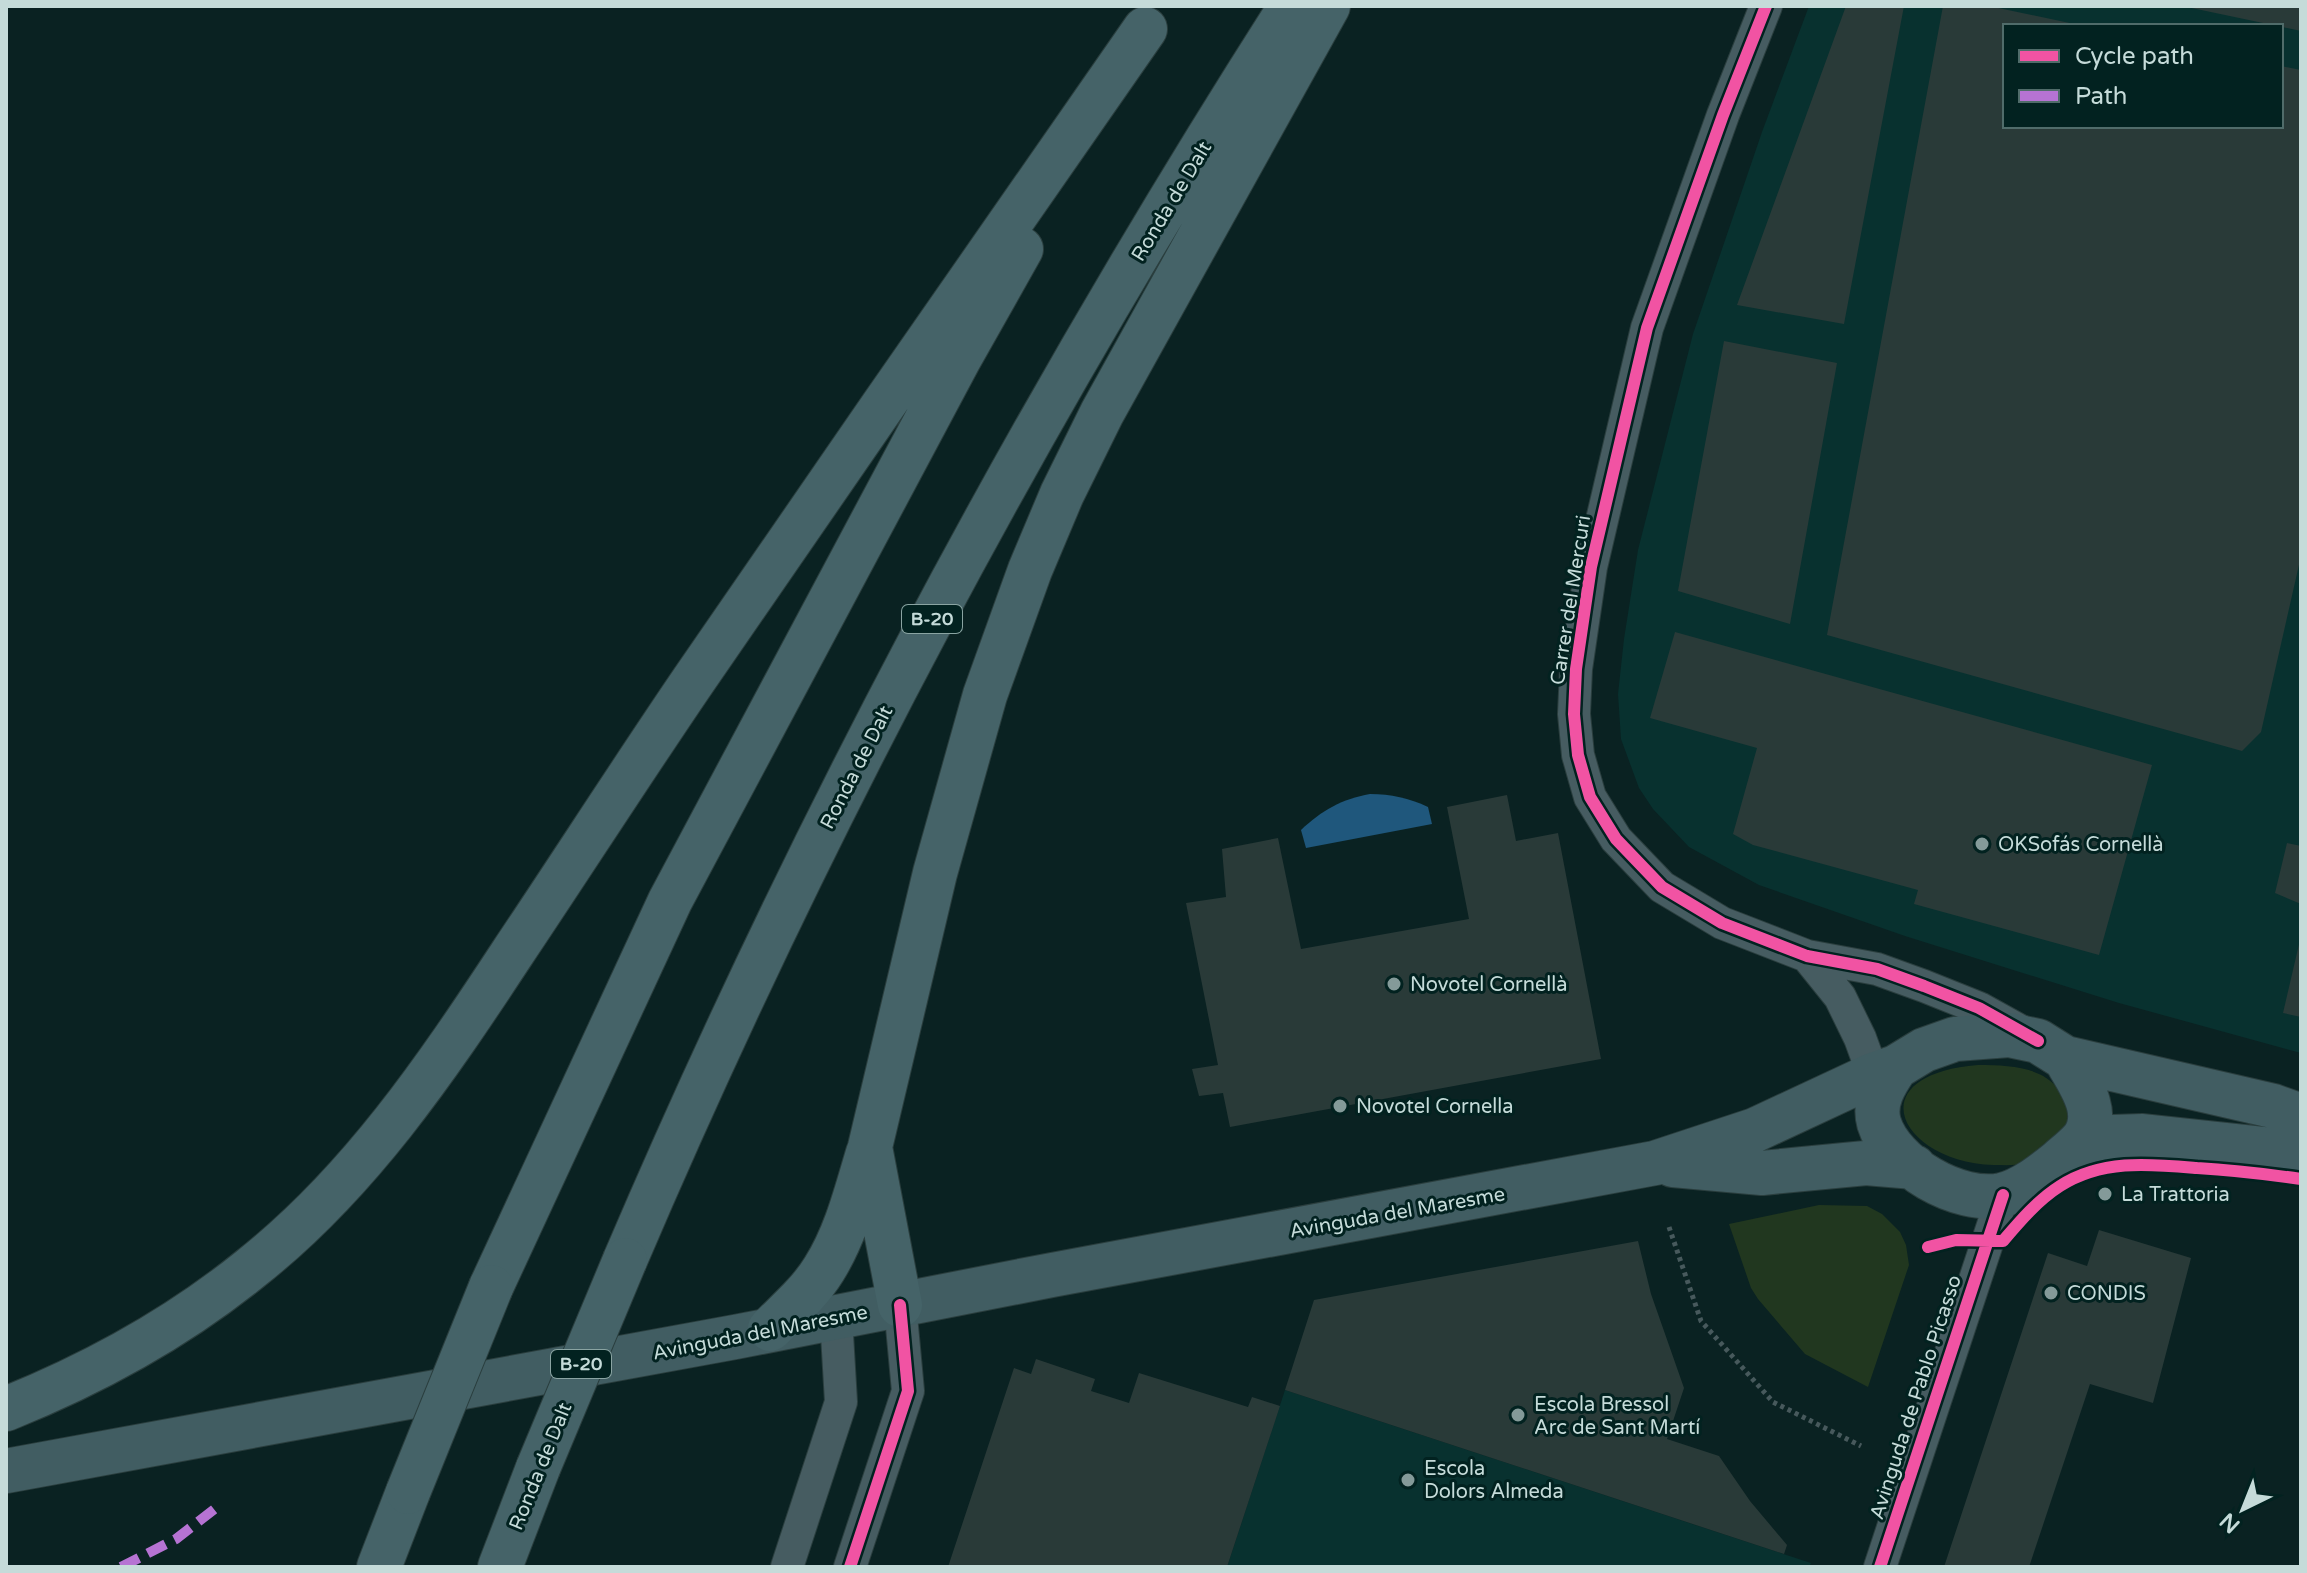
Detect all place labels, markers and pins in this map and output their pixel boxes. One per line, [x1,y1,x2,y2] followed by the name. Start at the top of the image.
[1998,833,2163,857] place label: OKSofás Cornellà
[1973,835,1991,853] marker: OKSofás Cornellà
[1410,973,1567,997] place label: Novotel Cornellà
[1385,975,1403,993] marker: Novotel Cornellà
[1356,1095,1513,1119] place label: Novotel Cornella
[1331,1097,1349,1115] marker: Novotel Cornella
[2121,1183,2230,1207] place label: La Trattoria
[2096,1185,2114,1203] marker: La Trattoria
[2067,1282,2146,1306] place label: CONDIS
[2042,1284,2060,1302] marker: CONDIS
[1534,1393,1700,1440] place label: Escola Bressol Arc de Sant Martí
[1509,1406,1527,1424] marker: Escola Bressol Arc de Sant Martí
[1424,1457,1564,1504] place label: Escola Dolors Almeda
[1399,1471,1417,1489] marker: Escola Dolors Almeda

